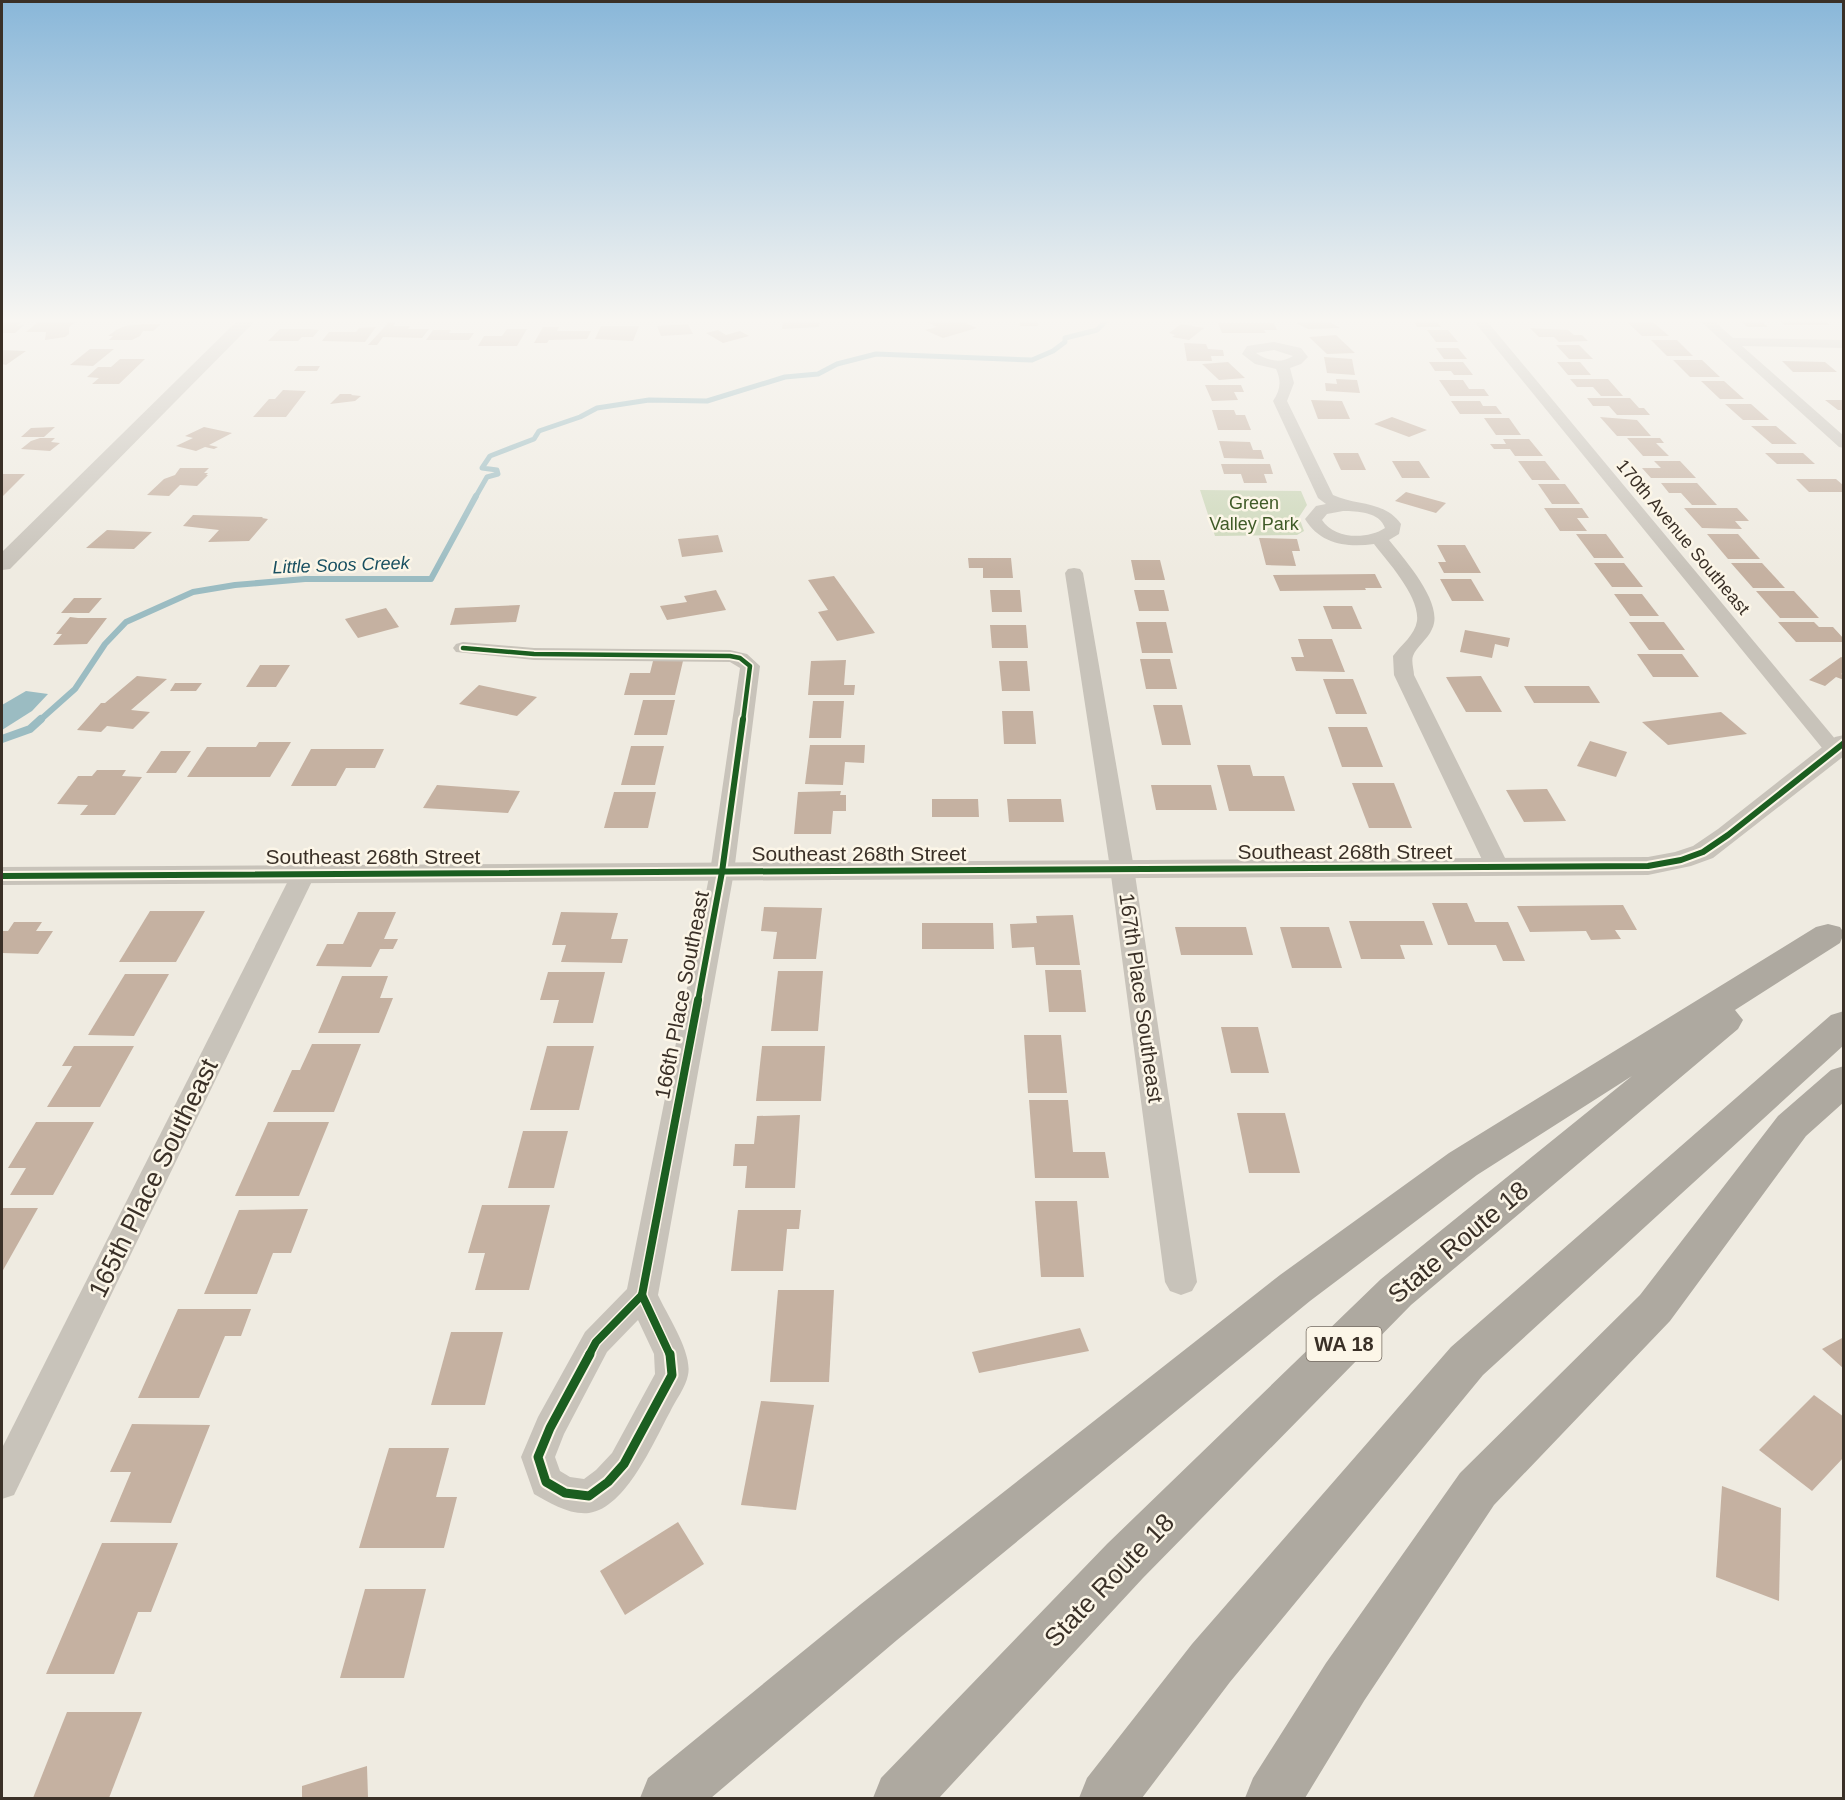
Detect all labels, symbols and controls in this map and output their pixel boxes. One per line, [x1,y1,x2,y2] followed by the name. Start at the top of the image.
[1612,456,1754,618] street label: 170th Avenue Southeast
[1209,493,1300,534] park label: Green Valley Park
[272,553,411,577] water label: Little Soos Creek
[1238,840,1453,863] street label: Southeast 268th Street
[752,842,967,865] street label: Southeast 268th Street
[266,845,481,868] street label: Southeast 268th Street
[650,889,713,1101] street label: 166th Place Southeast
[1115,892,1168,1104] street label: 167th Place Southeast
[82,1053,224,1302] street label: 165th Place Southeast
[1382,1175,1534,1309] street label: State Route 18
[1306,1327,1382,1361] road number: WA 18
[1038,1507,1180,1653] street label: State Route 18

